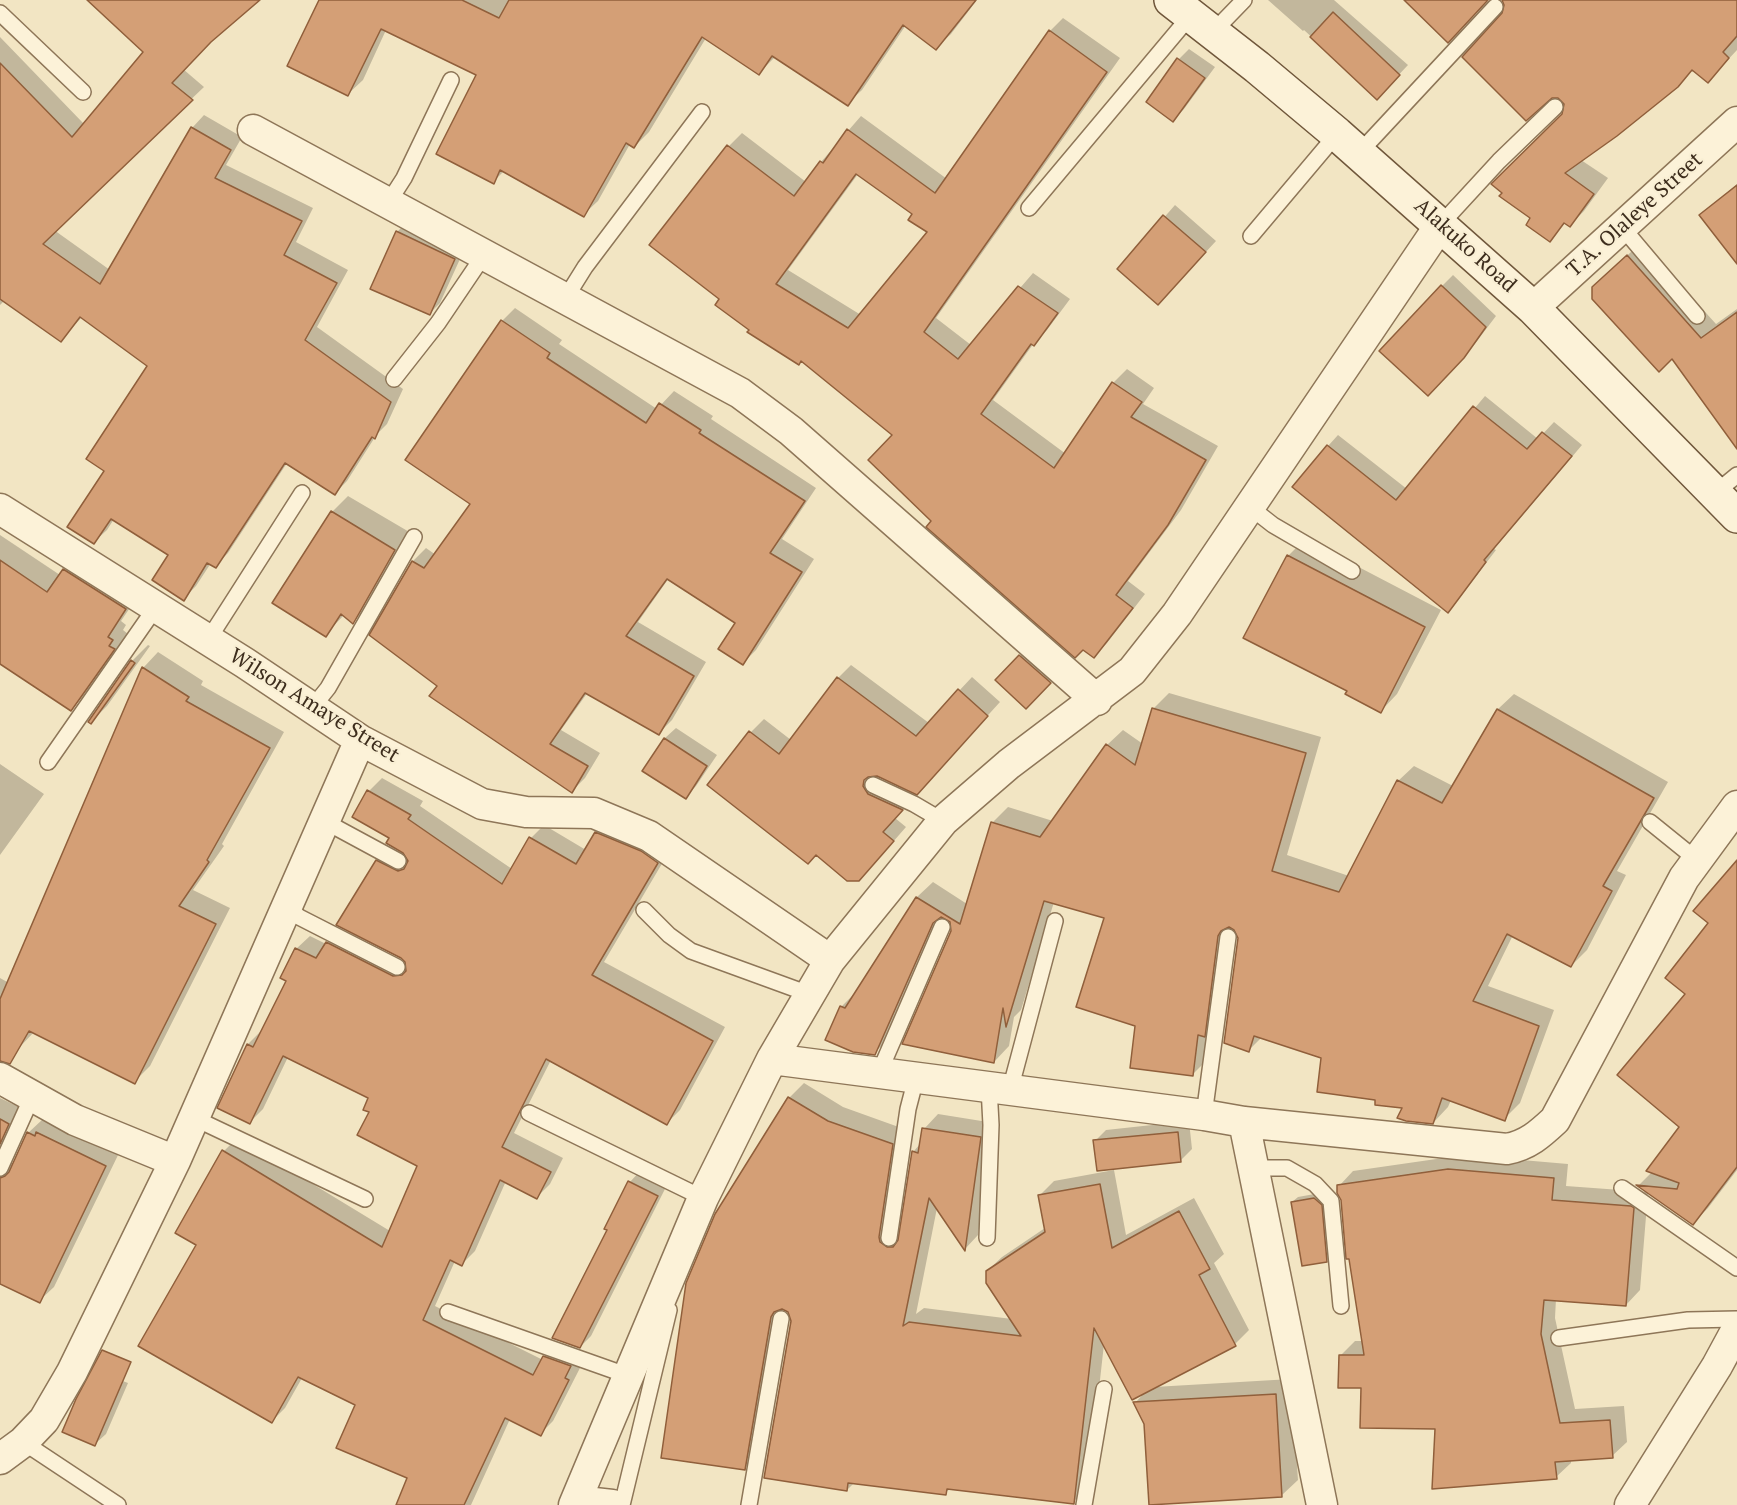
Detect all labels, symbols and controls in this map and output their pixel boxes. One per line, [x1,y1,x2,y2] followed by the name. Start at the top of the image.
[1562,147,1708,283] street label: T.A. Olaleye Street
[1409,194,1521,298] street label: Alakuko Road
[224,644,404,768] street label: Wilson Amaye Street

